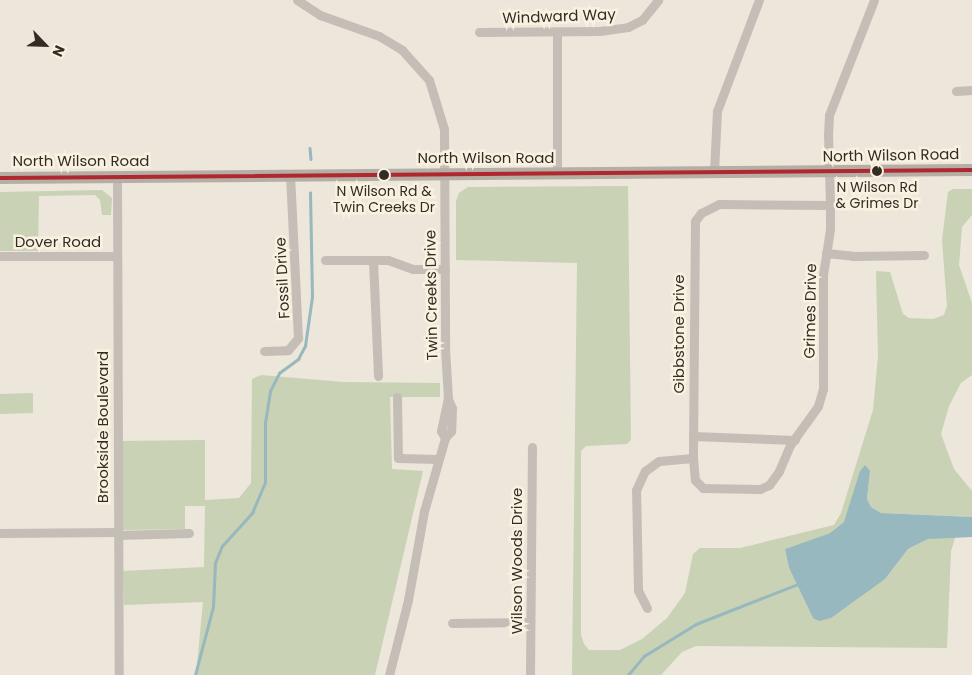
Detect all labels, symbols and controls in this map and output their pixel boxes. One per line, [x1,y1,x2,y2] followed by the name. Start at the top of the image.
[502,5,616,27] street label: Windward Way
[20,20,70,70] north arrow
[47,42,70,60] text: N
[822,145,960,165] street label: North Wilson Road
[418,149,554,167] street label: North Wilson Road
[13,152,149,170] street label: North Wilson Road
[872,166,882,176] marker: N Wilson Rd & Grimes Dr
[379,170,389,180] marker: N Wilson Rd & Twin Creeks Dr
[836,179,918,212] place label: N Wilson Rd & Grimes Dr
[333,183,435,216] place label: N Wilson Rd & Twin Creeks Dr
[421,230,441,360] street label: Twin Creeks Drive
[15,233,101,251] street label: Dover Road
[271,237,293,319] street label: Fossil Drive
[800,263,820,359] street label: Grimes Drive
[670,274,688,394] street label: Gibbstone Drive
[94,351,112,503] street label: Brookside Boulevard
[508,488,526,634] street label: Wilson Woods Drive

